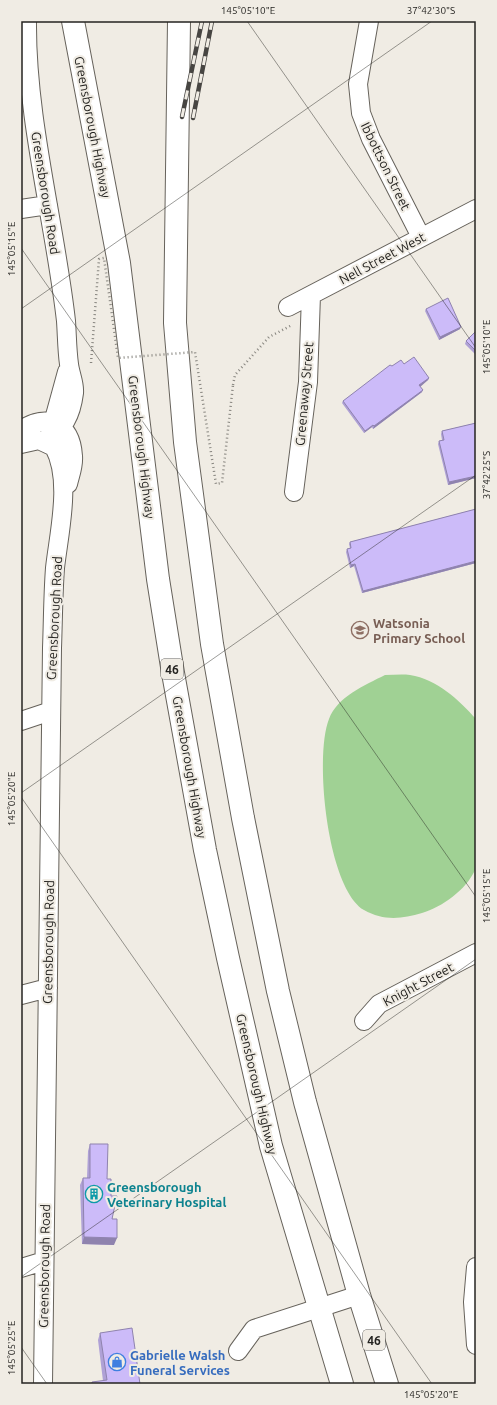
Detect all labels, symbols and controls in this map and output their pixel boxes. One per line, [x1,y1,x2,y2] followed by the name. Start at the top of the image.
[221,5,276,16] text: 145°05'10"E
[407,5,455,16] text: 37°42'30"S
[72,55,114,199] street label: Greensborough Highway
[359,120,413,212] street label: Ibbottson Street
[29,131,63,255] street label: Greensborough Road
[6,221,17,276] text: 145°05'15"E
[337,229,427,287] street label: Nell Street West
[481,319,492,374] text: 145°05'10"E
[292,341,316,447] street label: Greenaway Street
[126,375,158,519] street label: Greensborough Highway
[481,451,492,499] text: 37°42'25"S
[44,556,64,680] street label: Greensborough Road
[373,616,465,645] place label: Watsonia Primary School
[350,620,370,640] school or university icon: Watsonia Primary School
[161,659,183,679] road number: 46
[171,695,209,839] street label: Greensborough Highway
[6,771,17,826] text: 145°05'20"E
[481,868,492,923] text: 145°05'15"E
[40,880,56,1004] street label: Greensborough Road
[380,960,456,1008] street label: Knight Street
[234,1012,280,1156] street label: Greensborough Highway
[107,1180,226,1209] place label: Greensborough Veterinary Hospital
[84,1184,104,1204] building icon: Greensborough Veterinary Hospital
[36,1204,52,1328] street label: Greensborough Road
[6,1320,17,1375] text: 145°05'25"E
[363,1330,385,1350] road number: 46
[130,1348,230,1377] place label: Gabrielle Walsh Funeral Services
[107,1352,127,1372] shop icon: Gabrielle Walsh Funeral Services
[404,1389,459,1400] text: 145°05'20"E

